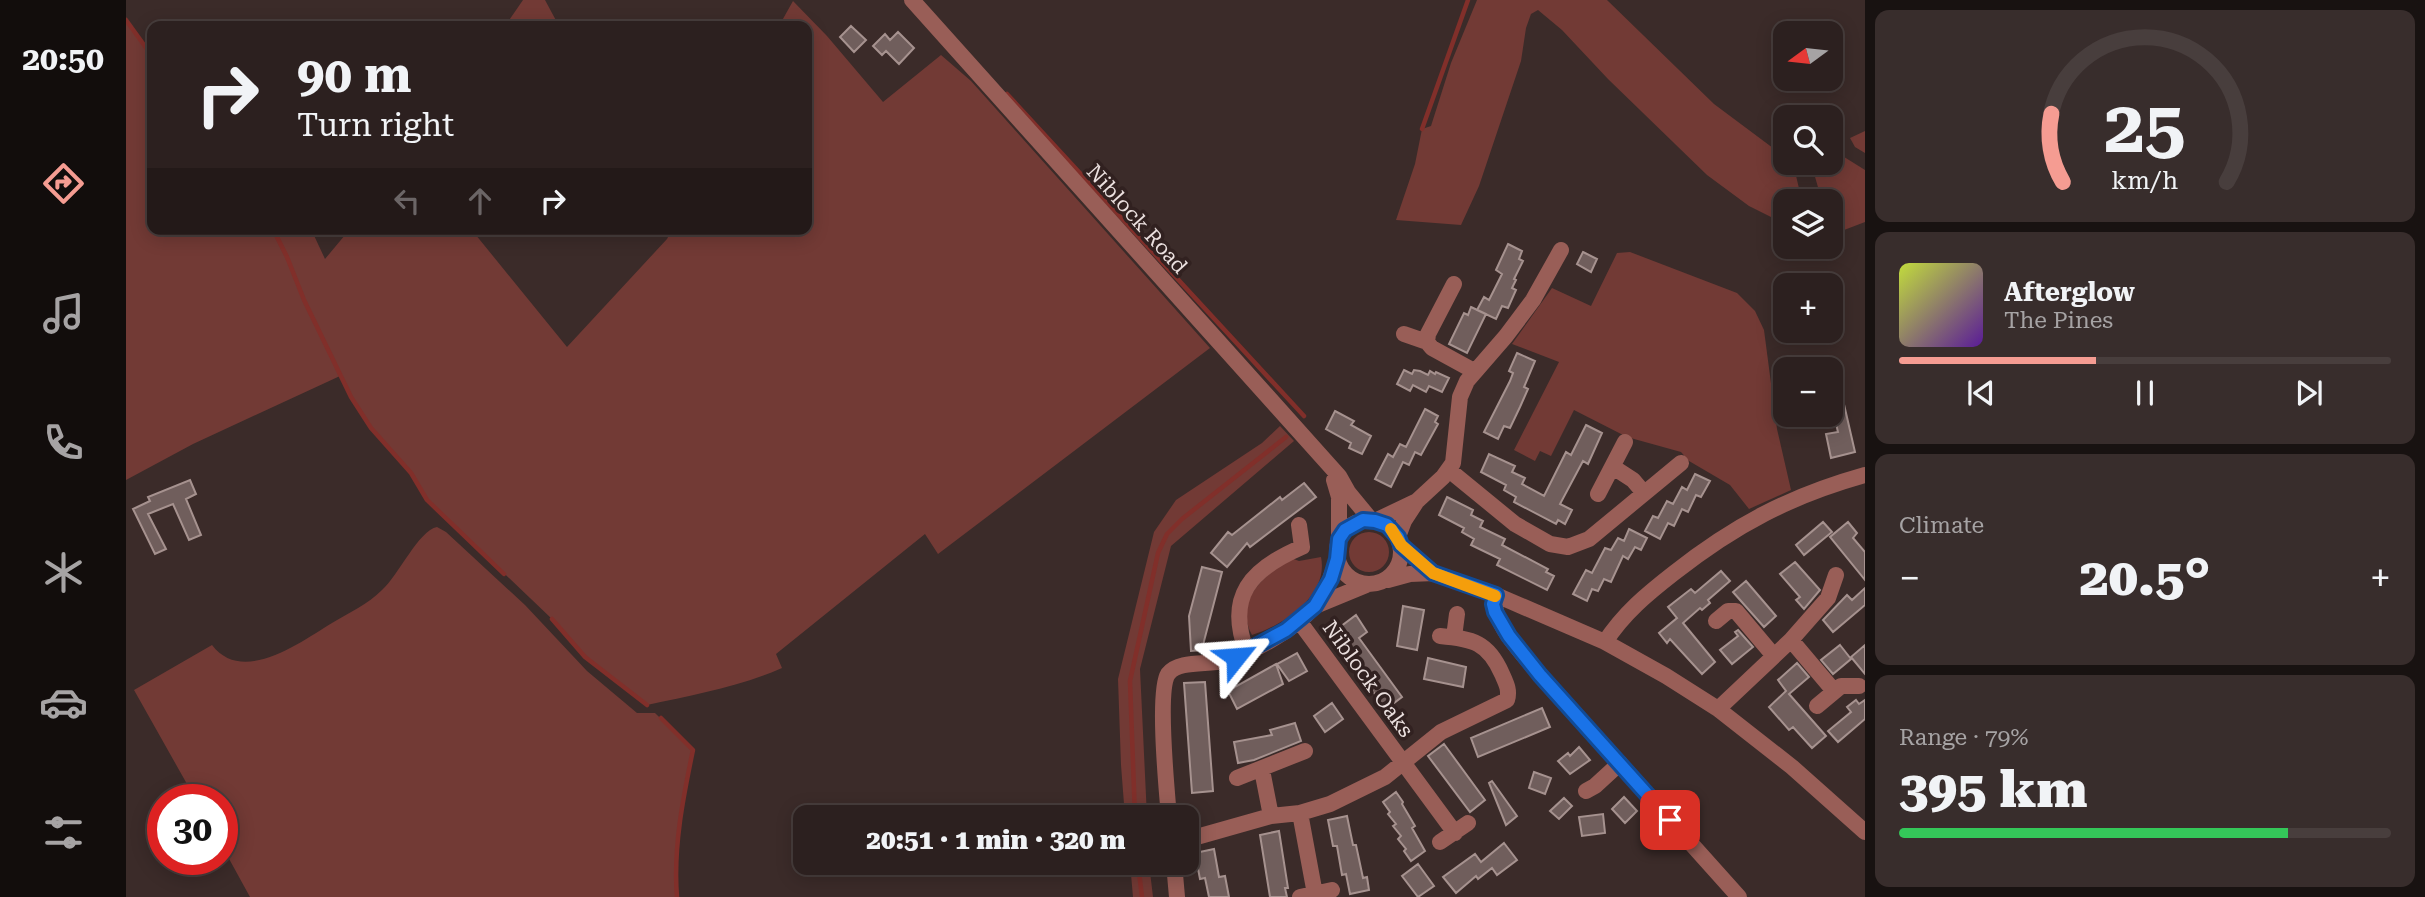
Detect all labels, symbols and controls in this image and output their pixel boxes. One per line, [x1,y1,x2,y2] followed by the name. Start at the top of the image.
[1773,21,1843,91] north arrow
[1773,21,1843,427] map controls
[22,40,104,78] text: 20:50
[297,47,412,104] text: 90 m
[182,49,273,140] icon: right
[2104,85,2186,170] text: 25
[1773,105,1843,175] button: search
[297,106,454,144] text: Turn right
[39,159,88,208] icon: directions
[1082,160,1193,279] street label: Niblock Road
[2112,166,2178,195] text: km/h
[388,182,426,220] icon: left
[461,182,499,220] icon: ahead
[534,182,572,220] icon: right
[1773,189,1843,259] button: layers
[1773,273,1843,343] button: +
[2004,277,2135,307] text: Afterglow
[39,289,88,338] icon: music
[2004,307,2113,334] text: The Pines
[1773,357,1843,427] button: −
[1962,374,2000,412] icon: previous
[2126,374,2164,412] icon: pause
[2290,374,2328,412] icon: next
[39,418,88,467] icon: phone
[1899,512,1984,539] text: Climate
[2080,547,2210,608] text: 20.5°
[39,548,88,597] icon: climate
[1899,556,1920,600] text: −
[2370,556,2391,600] text: +
[1318,616,1418,742] street label: Niblock Oaks
[1199,620,1273,694] position arrow
[39,678,88,727] icon: car
[1899,724,2028,751] text: Range · 79%
[1899,759,2087,820] text: 395 km
[147,784,238,875] speed limit sign: 30
[1640,790,1700,850] pin
[1651,801,1689,839] icon: arrive
[39,808,88,857] icon: filters
[866,825,1126,855] text: 20:51 · 1 min · 320 m

